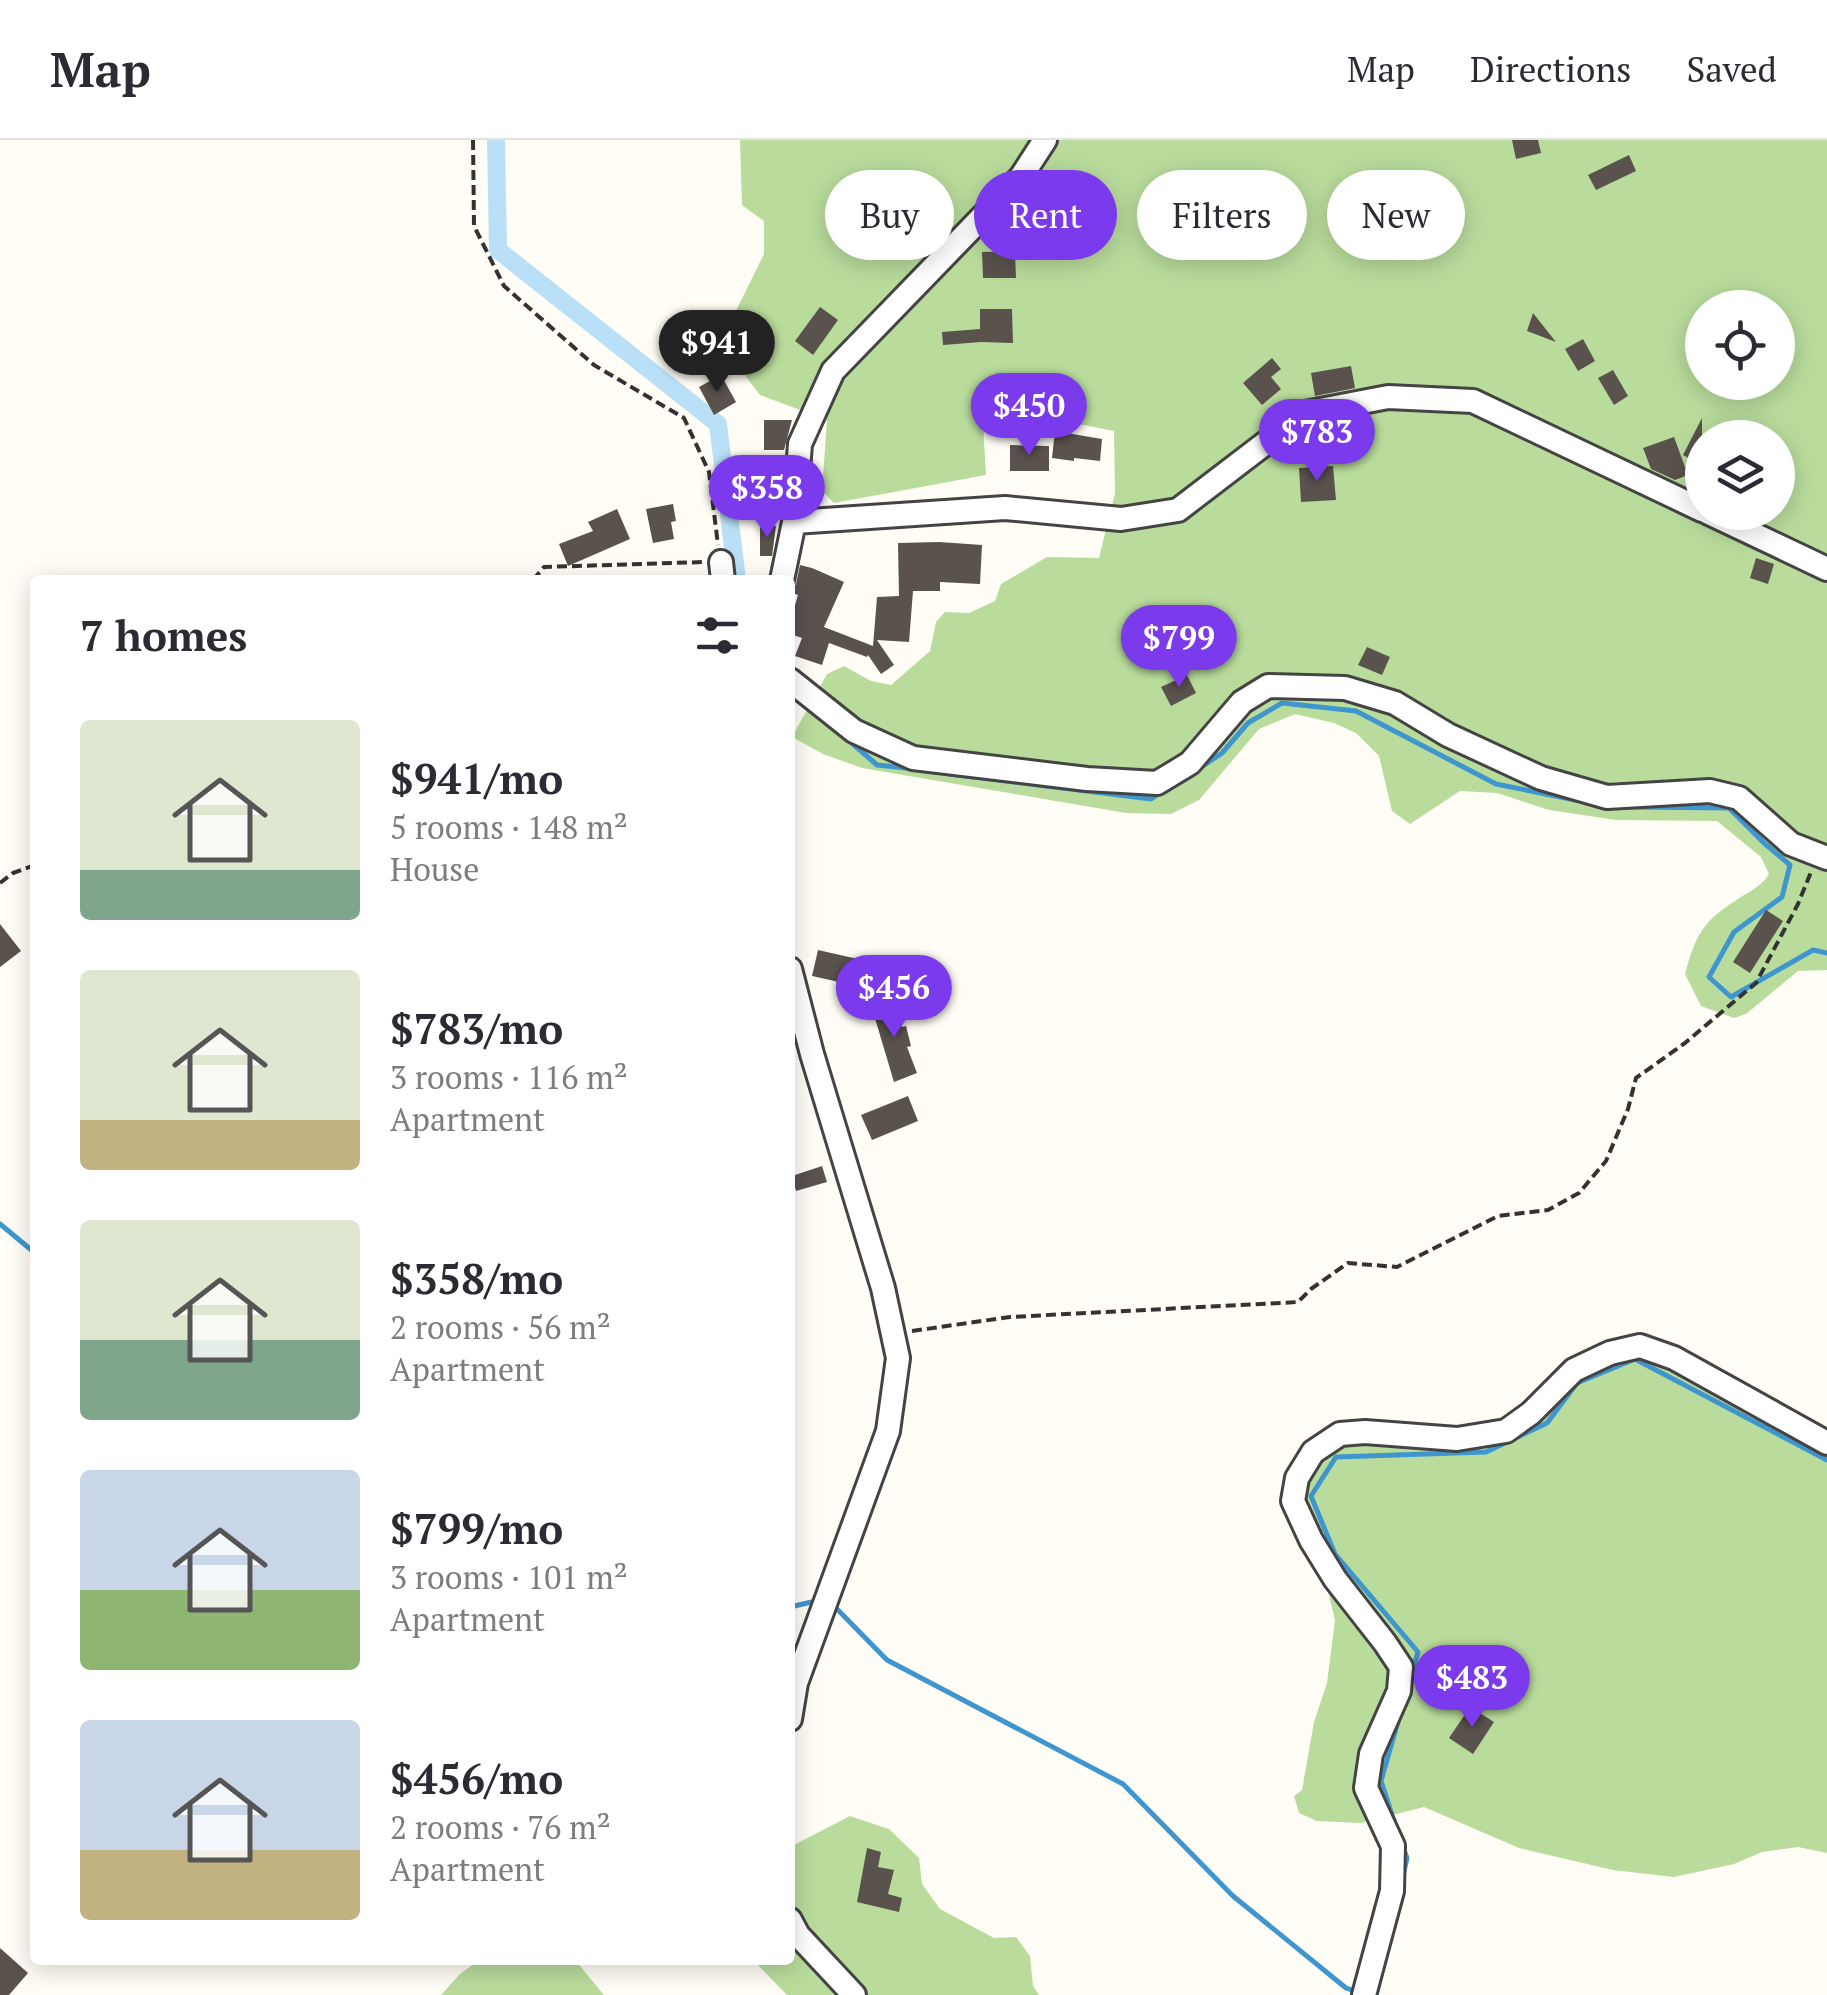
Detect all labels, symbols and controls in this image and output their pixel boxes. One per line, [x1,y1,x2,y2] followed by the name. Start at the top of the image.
[50,37,151,101] text: Map
[1347,46,1415,92] text: Map
[1470,46,1631,92] text: Directions
[1686,46,1777,92] text: Saved
[825,170,954,260] chip: Buy
[974,170,1117,260] chip: Rent
[1137,170,1307,260] chip: Filters
[1327,170,1465,260] chip: New
[1685,290,1795,530] map controls
[1685,290,1795,400] button: locate
[658,310,776,395] pin: $941
[681,321,753,363] text: $941
[970,373,1088,458] pin: $450
[993,384,1065,426] text: $450
[1258,399,1376,484] pin: $783
[1281,410,1353,452] text: $783
[1685,420,1795,530] button: layers
[708,455,826,540] pin: $358
[731,466,803,508] text: $358
[1120,605,1238,690] pin: $799
[80,607,247,663] text: 7 homes
[690,608,745,663] icon: filters
[1143,616,1215,658] text: $799
[390,750,563,806] text: $941/mo
[160,760,280,880] icon: home
[390,806,628,848] text: 5 rooms · 148 m²
[390,848,479,890] text: House
[835,955,953,1040] pin: $456
[858,966,930,1008] text: $456
[390,1000,563,1056] text: $783/mo
[160,1010,280,1130] icon: home
[390,1056,628,1098] text: 3 rooms · 116 m²
[390,1098,545,1140] text: Apartment
[390,1250,563,1306] text: $358/mo
[160,1260,280,1380] icon: home
[390,1306,611,1348] text: 2 rooms · 56 m²
[390,1348,545,1390] text: Apartment
[390,1500,563,1556] text: $799/mo
[160,1510,280,1630] icon: home
[390,1556,628,1598] text: 3 rooms · 101 m²
[390,1598,545,1640] text: Apartment
[1413,1645,1531,1730] pin: $483
[1436,1656,1508,1698] text: $483
[390,1750,563,1806] text: $456/mo
[160,1760,280,1880] icon: home
[390,1806,611,1848] text: 2 rooms · 76 m²
[390,1848,545,1890] text: Apartment

